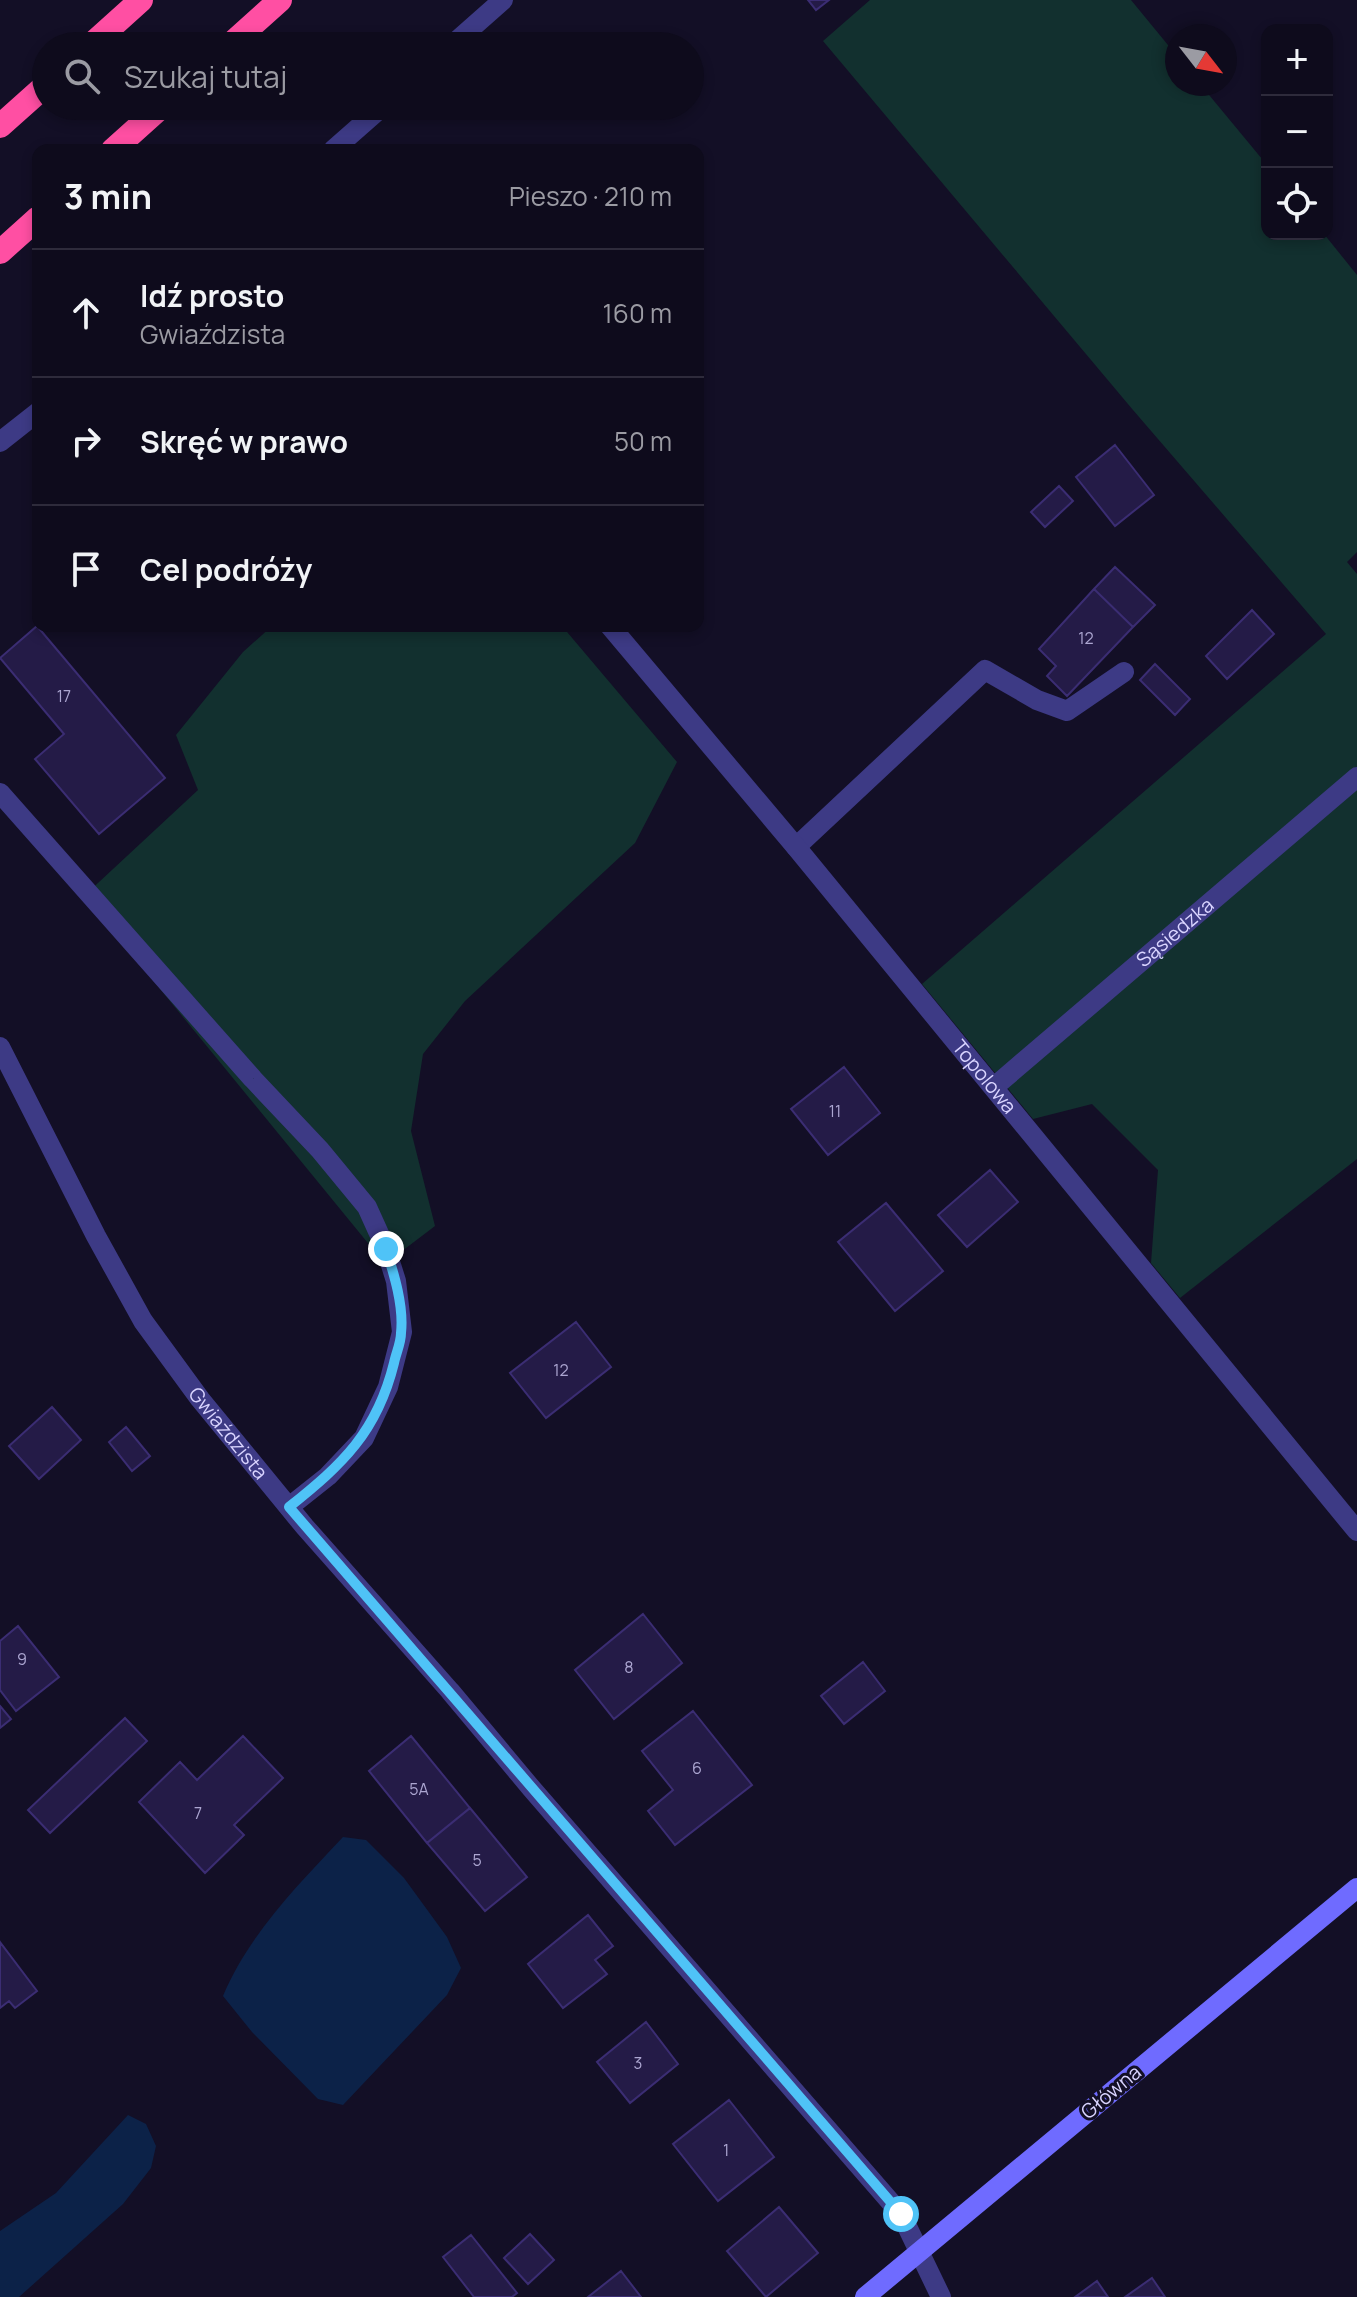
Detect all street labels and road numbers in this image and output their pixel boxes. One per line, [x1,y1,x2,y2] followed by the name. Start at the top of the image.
[1130,891,1219,973] street label: Sąsiedzka
[947,1034,1023,1119] street label: Topolowa
[183,1381,274,1485] street label: Gwiaździsta
[1075,2058,1147,2125] street label: Główna

